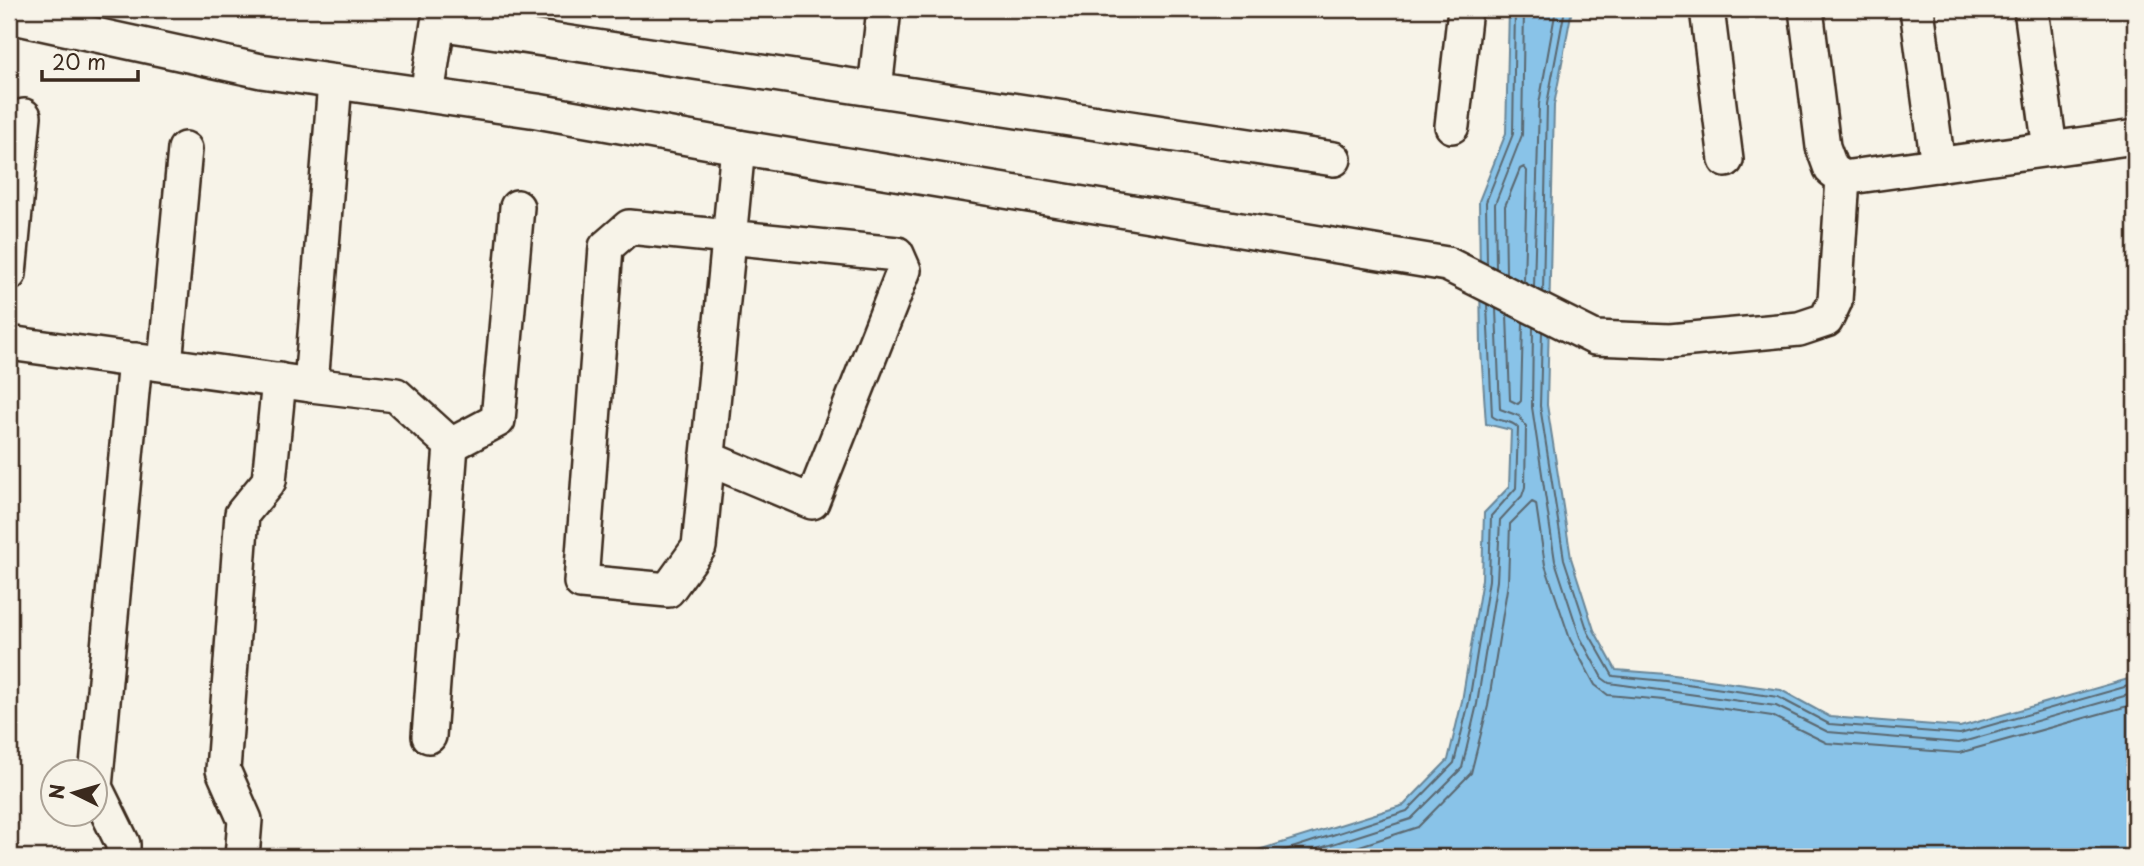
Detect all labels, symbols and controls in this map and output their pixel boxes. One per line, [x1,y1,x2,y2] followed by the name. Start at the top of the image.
[42,38,138,82] scale bar
[52,45,106,77] text: 20 m
[38,758,108,828] north arrow
[41,783,71,800] text: N

